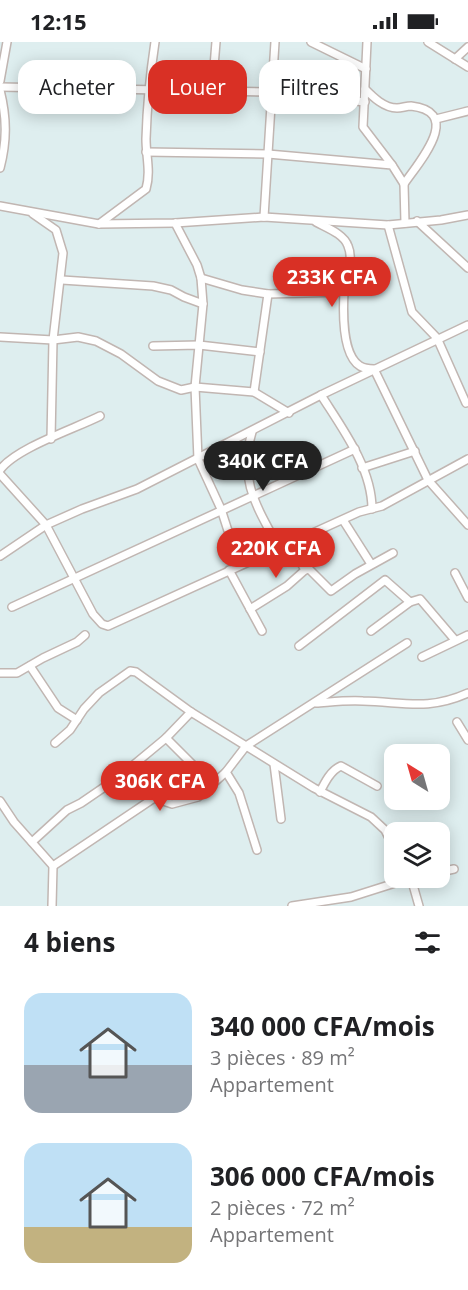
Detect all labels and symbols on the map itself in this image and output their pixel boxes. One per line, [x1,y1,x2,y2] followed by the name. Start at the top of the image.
[270,257,394,308] pin: 233K CFA
[201,441,325,492] pin: 340K CFA
[214,528,338,579] pin: 220K CFA
[384,744,450,810] north arrow
[98,761,222,812] pin: 306K CFA

